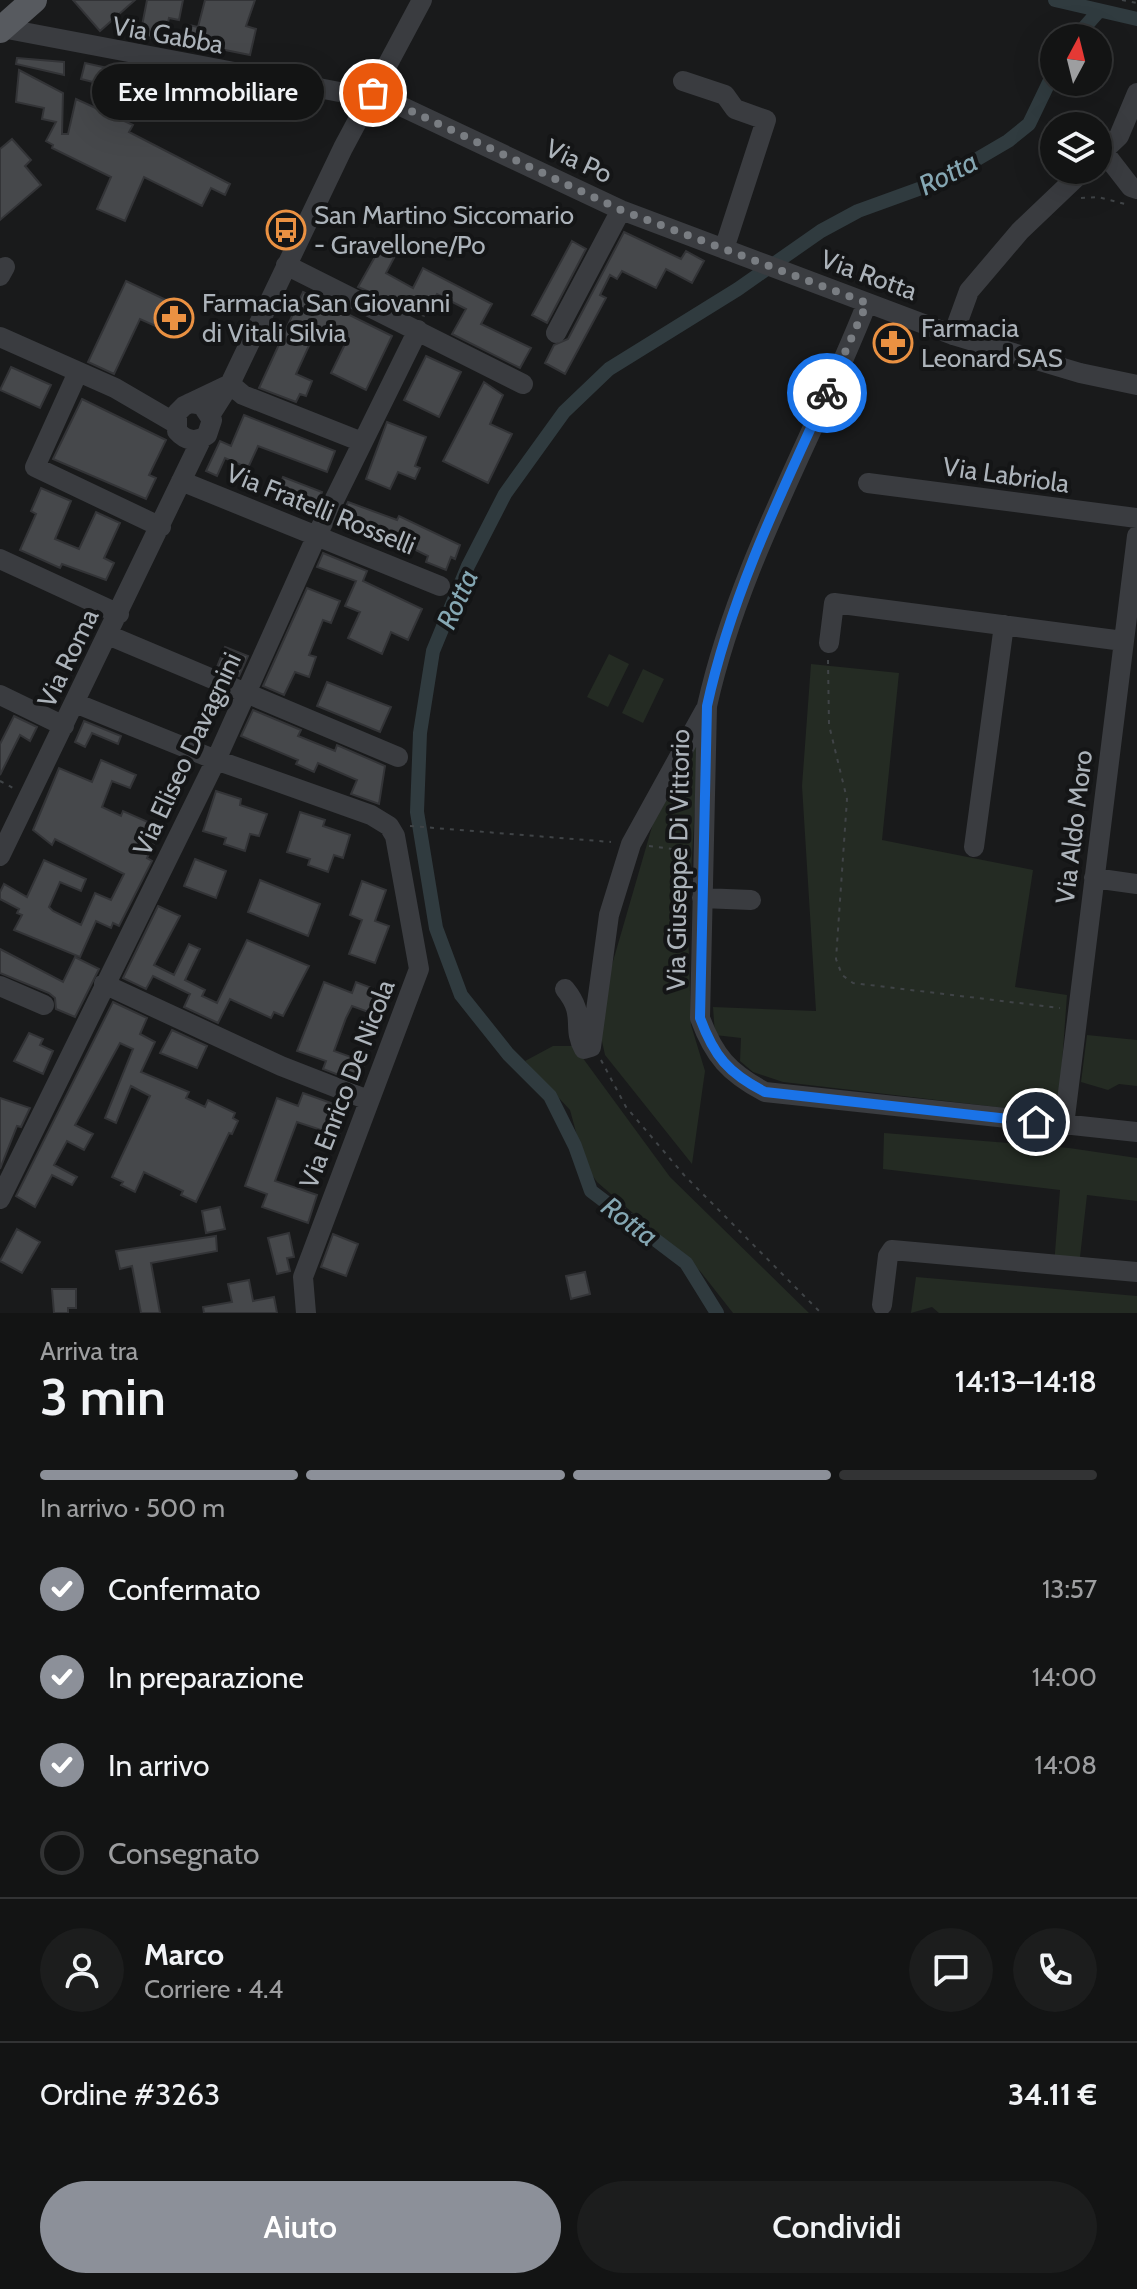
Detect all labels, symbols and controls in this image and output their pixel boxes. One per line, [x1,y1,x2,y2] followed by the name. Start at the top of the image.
[110,10,227,61] street label: Via Gabba
[1040,24,1112,96] north arrow
[1040,24,1112,184] map controls
[339,59,407,127] pin
[93,65,325,121] callout: Exe Immobiliare
[351,71,395,115] icon: bag
[118,76,298,108] text: Exe Immobiliare
[1040,112,1112,184] button: layers
[541,132,617,190] street label: Via Po
[913,144,983,202] water label: Rotta
[314,199,574,261] place label: San Martino Siccomario - Gravellone/Po
[265,209,307,251] bus stop icon: San Martino Siccomario - Gravellone/Po
[816,243,922,307] street label: Via Rotta
[202,287,450,349] place label: Farmacia San Giovanni di Vitali Silvia
[153,297,195,339] pharmacy icon: Farmacia San Giovanni di Vitali Silvia
[921,312,1063,374] place label: Farmacia Leonard SAS
[872,322,914,364] pharmacy icon: Farmacia Leonard SAS
[787,353,867,433] courier
[805,371,849,415] icon: bike
[941,450,1072,500] street label: Via Labriola
[222,456,420,562] street label: Via Fratelli Rosselli
[429,564,485,634] water label: Rotta
[30,603,106,712] street label: Via Roma
[126,648,248,860] street label: Via Eliseo Davagnini
[660,729,696,991] street label: Via Giuseppe Di Vittorio
[1049,748,1099,906] street label: Via Aldo Moro
[292,975,402,1193] street label: Via Enrico De Nicola
[1002,1088,1070,1156] pin
[1014,1100,1058,1144] icon: home
[595,1189,665,1253] water label: Rotta
[40,1335,138,1367] text: Arriva tra
[955,1363,1097,1400] text: 14:13–14:18
[40,1365,166,1428] text: 3 min
[40,1492,225,1524] text: In arrivo · 500 m
[40,1567,84,1611] icon: check
[108,1571,261,1608] text: Confermato
[1042,1573,1097,1605] text: 13:57
[40,1655,84,1699] icon: check
[108,1659,304,1696] text: In preparazione
[1032,1661,1097,1693] text: 14:00
[40,1743,84,1787] icon: check
[108,1747,210,1784] text: In arrivo
[1034,1749,1097,1781] text: 14:08
[108,1835,259,1872] text: Consegnato
[40,1928,124,2012] button: person
[909,1928,993,2012] button: chat
[1013,1928,1097,2012] button: phone
[144,1936,224,1973] text: Marco
[144,1973,283,2005] text: Corriere · 4.4
[40,2076,220,2113] text: Ordine #3263
[1008,2076,1097,2113] text: 34.11 €
[40,2181,561,2273] button: Aiuto
[577,2181,1097,2273] button: Condividi

